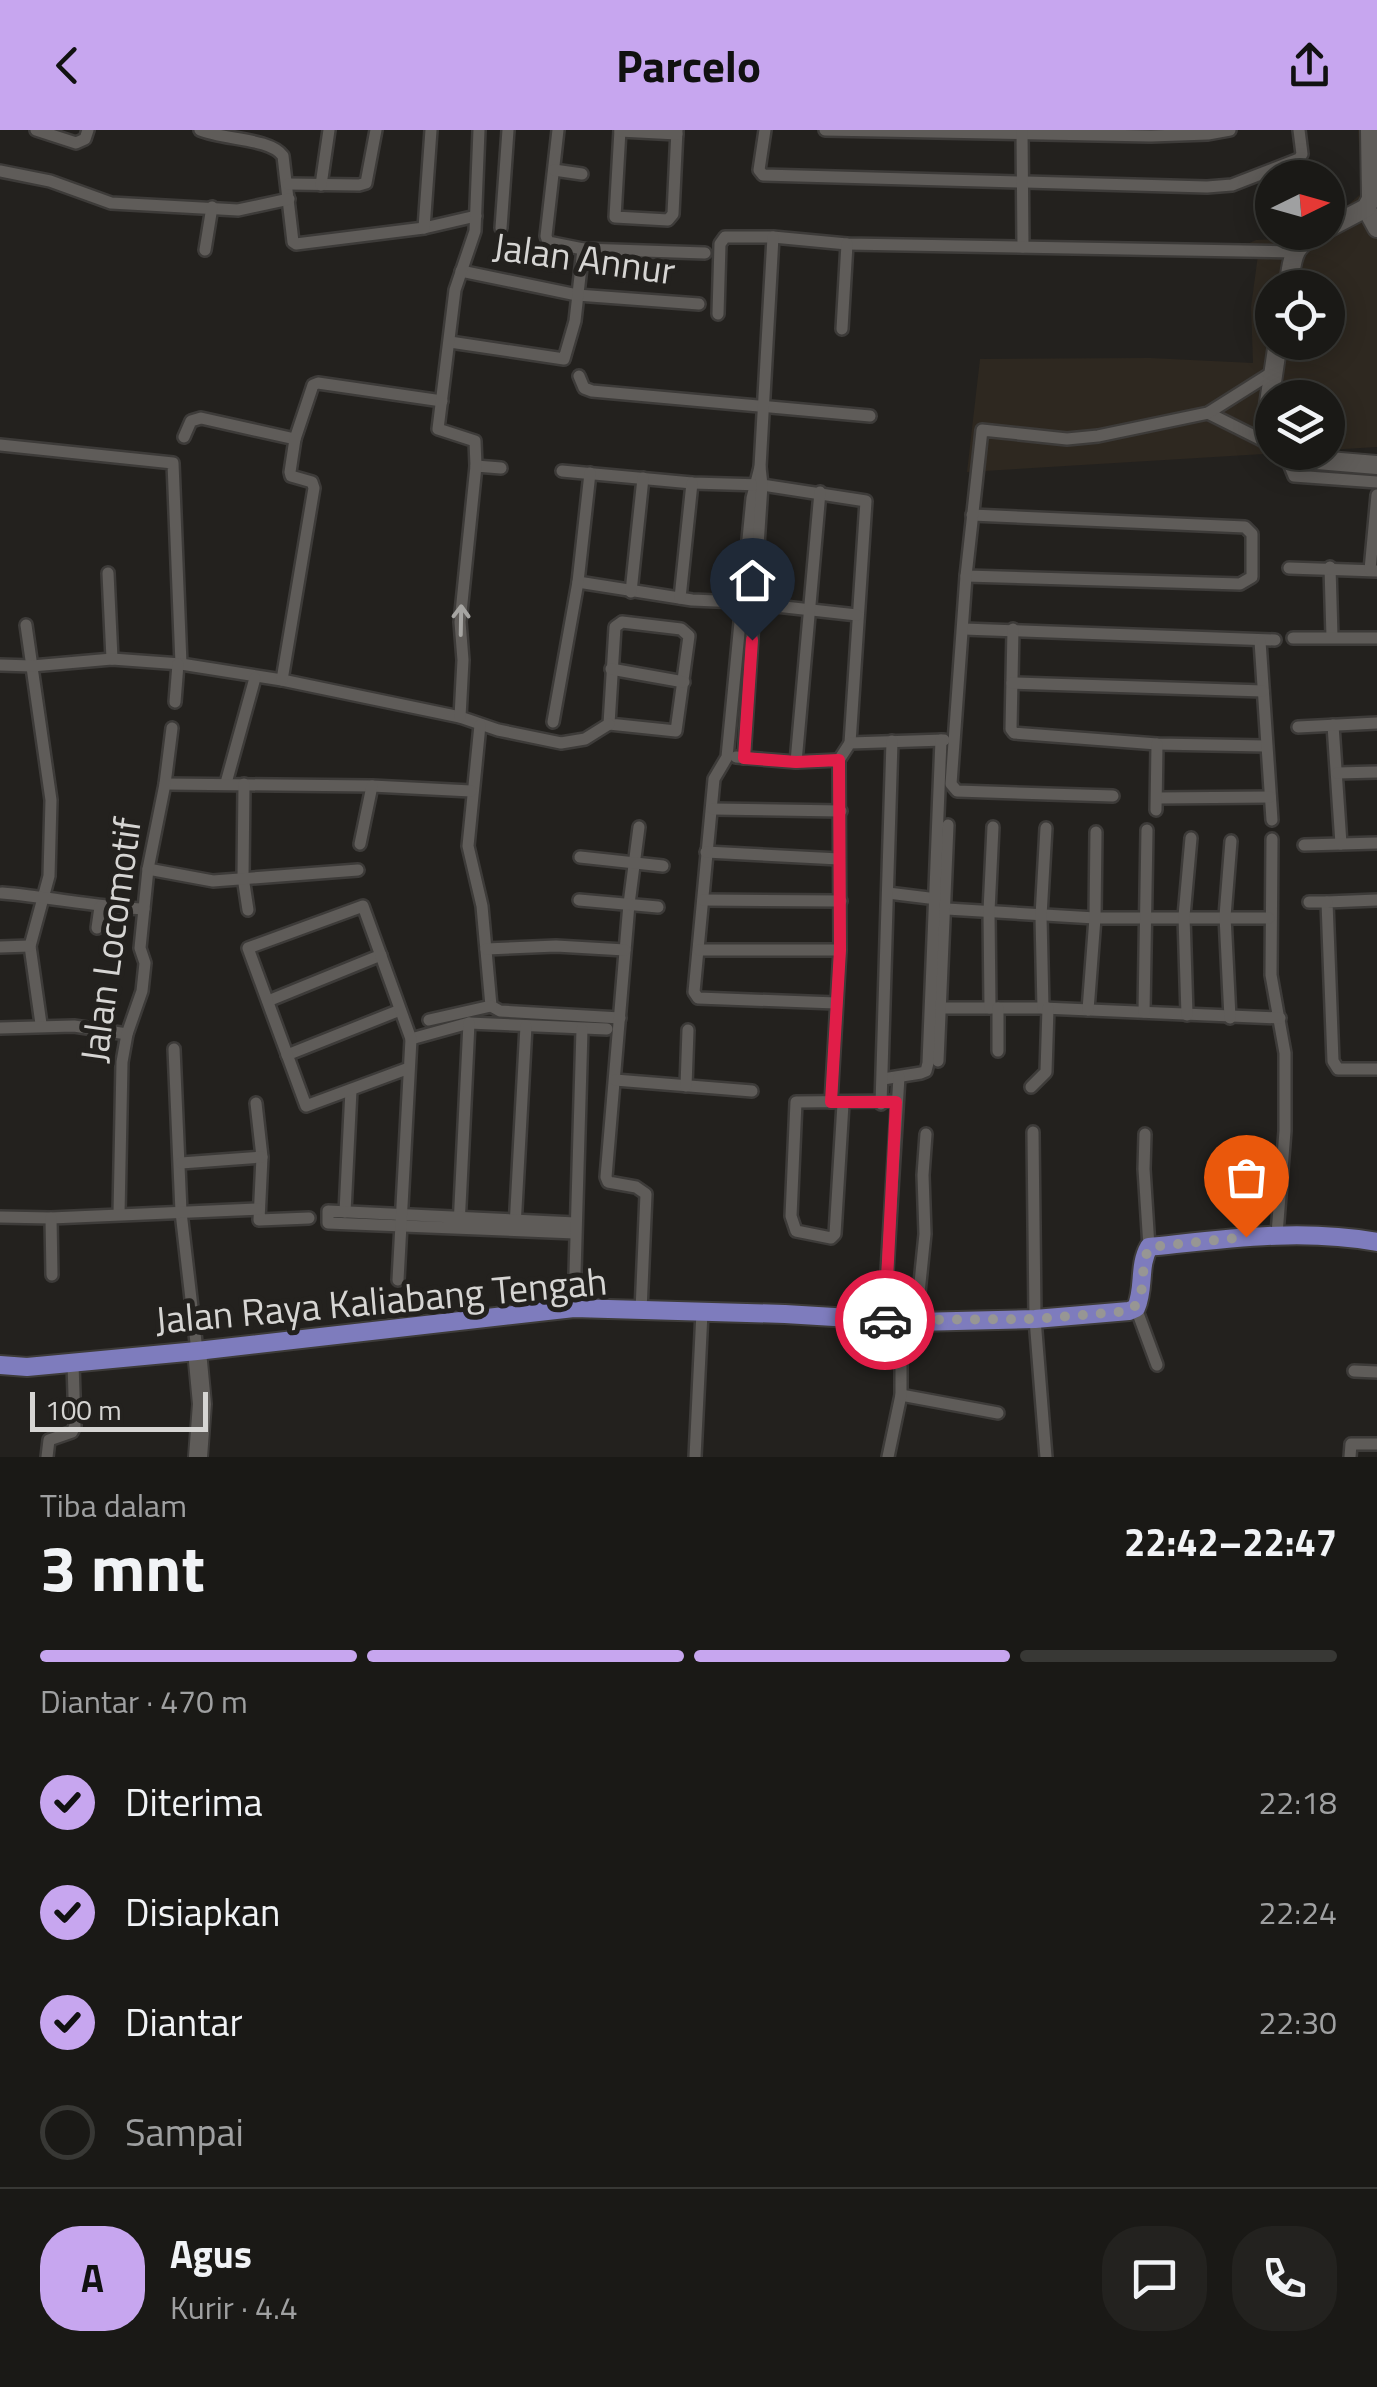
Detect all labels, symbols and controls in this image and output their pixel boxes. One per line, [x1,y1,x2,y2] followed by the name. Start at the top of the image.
[616,31,761,99] text: Parcelo
[40,38,95,93] icon: back
[1282,38,1337,93] icon: share
[1255,160,1345,250] north arrow
[1255,160,1345,470] map controls
[489,217,679,299] street label: Jalan Annur
[1255,270,1345,360] button: locate
[1255,380,1345,470] button: layers
[710,538,795,641] pin
[725,553,780,608] icon: home
[452,604,471,636] one-way arrow
[64,813,156,1066] street label: Jalan Locomotif
[1204,1135,1289,1238] pin
[1219,1150,1274,1205] icon: bag
[152,1251,609,1349] street label: Jalan Raya Kaliabang Tengah
[835,1270,935,1370] courier
[858,1293,913,1348] icon: car
[30,1387,208,1432] scale bar
[45,1388,122,1431] text: 100 m
[40,1481,187,1529] text: Tiba dalam
[1124,1513,1337,1571] text: 22:42–22:47
[40,1517,205,1616] text: 3 mnt
[40,1677,248,1725] text: Diantar · 470 m
[125,1773,263,1831] text: Diterima
[40,1775,95,1830] icon: check
[1258,1778,1337,1826] text: 22:18
[125,1883,280,1941] text: Disiapkan
[40,1885,95,1940] icon: check
[1258,1888,1337,1936] text: 22:24
[125,1993,243,2051] text: Diantar
[40,1995,95,2050] icon: check
[1258,1998,1337,2046] text: 22:30
[125,2103,244,2161] text: Sampai
[170,2225,252,2283] text: Agus
[1102,2226,1207,2331] button: chat
[1232,2226,1337,2331] button: phone
[81,2249,104,2307] text: A
[170,2283,298,2331] text: Kurir · 4.4

